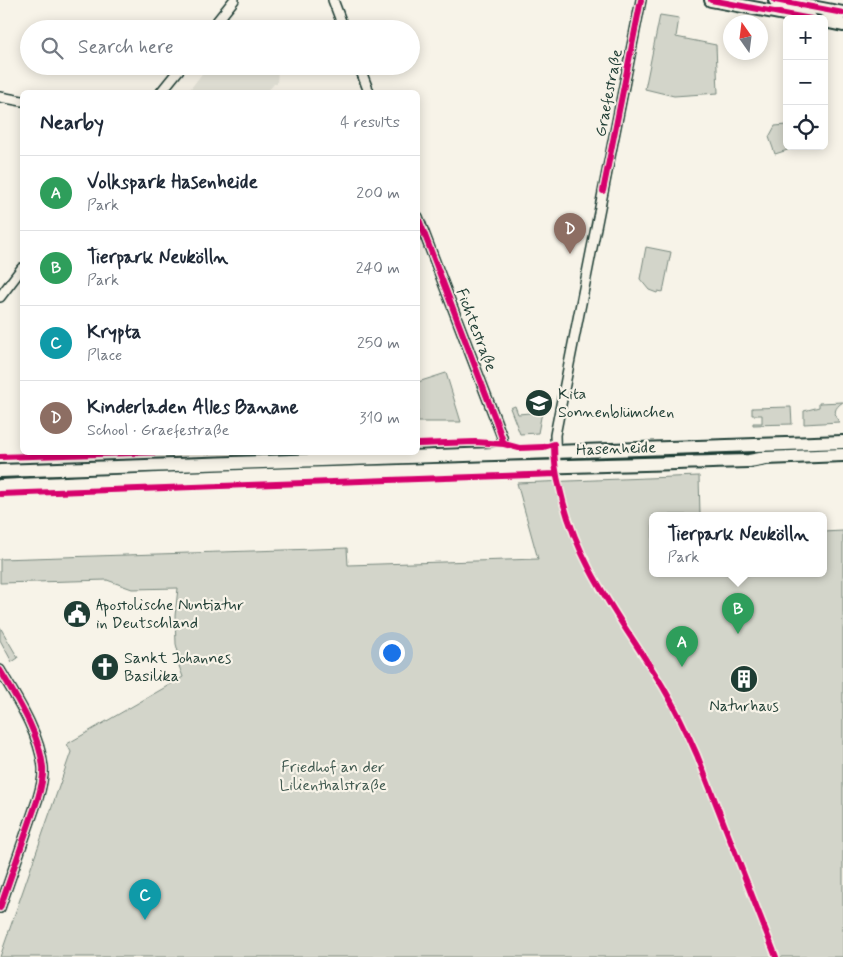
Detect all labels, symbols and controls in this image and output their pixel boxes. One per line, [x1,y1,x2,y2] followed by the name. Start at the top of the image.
[723,15,768,60] north arrow
[783,15,828,150] map controls
[783,15,828,60] button: +
[20,20,420,75] search box
[38,34,66,62] icon: search
[78,35,174,60] text: Search here
[590,47,628,139] street label: Graefestraße
[783,60,828,105] button: −
[783,105,828,150] button: locate
[40,109,104,137] text: Nearby
[340,112,400,133] text: 4 results
[87,170,258,195] text: Volkspark Hasenheide
[51,183,61,204] text: A
[356,183,400,204] text: 200 m
[87,195,119,216] text: Park
[554,213,586,254] pin: D
[87,245,228,270] text: Tierpark Neukölln
[51,258,61,279] text: B
[356,258,400,279] text: 240 m
[87,270,119,291] text: Park
[451,285,501,375] street label: Fichtestraße
[87,320,141,345] text: Krypta
[50,333,62,354] text: C
[357,333,400,354] text: 250 m
[87,345,122,366] text: Place
[558,384,674,423] place label: Kita Sonnenblümchen
[524,388,554,418] school or university icon: Kita Sonnenblümchen
[87,395,299,420] text: Kinderladen Alles Banane
[50,408,62,429] text: D
[359,408,400,429] text: 310 m
[87,420,229,441] text: School · Graefestraße
[576,437,656,461] street label: Hasenheide
[649,512,827,577] popup
[667,522,809,547] text: Tierpark Neukölln
[667,547,699,568] text: Park
[722,593,754,634] pin: B
[96,595,244,634] place label: Apostolische Nuntiatur in Deutschland
[62,599,92,629] public building icon: Apostolische Nuntiatur in Deutschland
[666,626,698,667] pin: A
[379,640,405,666] your location
[124,648,231,687] place label: Sankt Johannes Basilika
[90,652,120,682] church icon: Sankt Johannes Basilika
[729,664,759,694] building icon: Naturhaus
[709,696,779,717] place label: Naturhaus
[279,757,387,796] park label: Friedhof an der Lilienthalstraße
[129,879,161,920] pin: C

